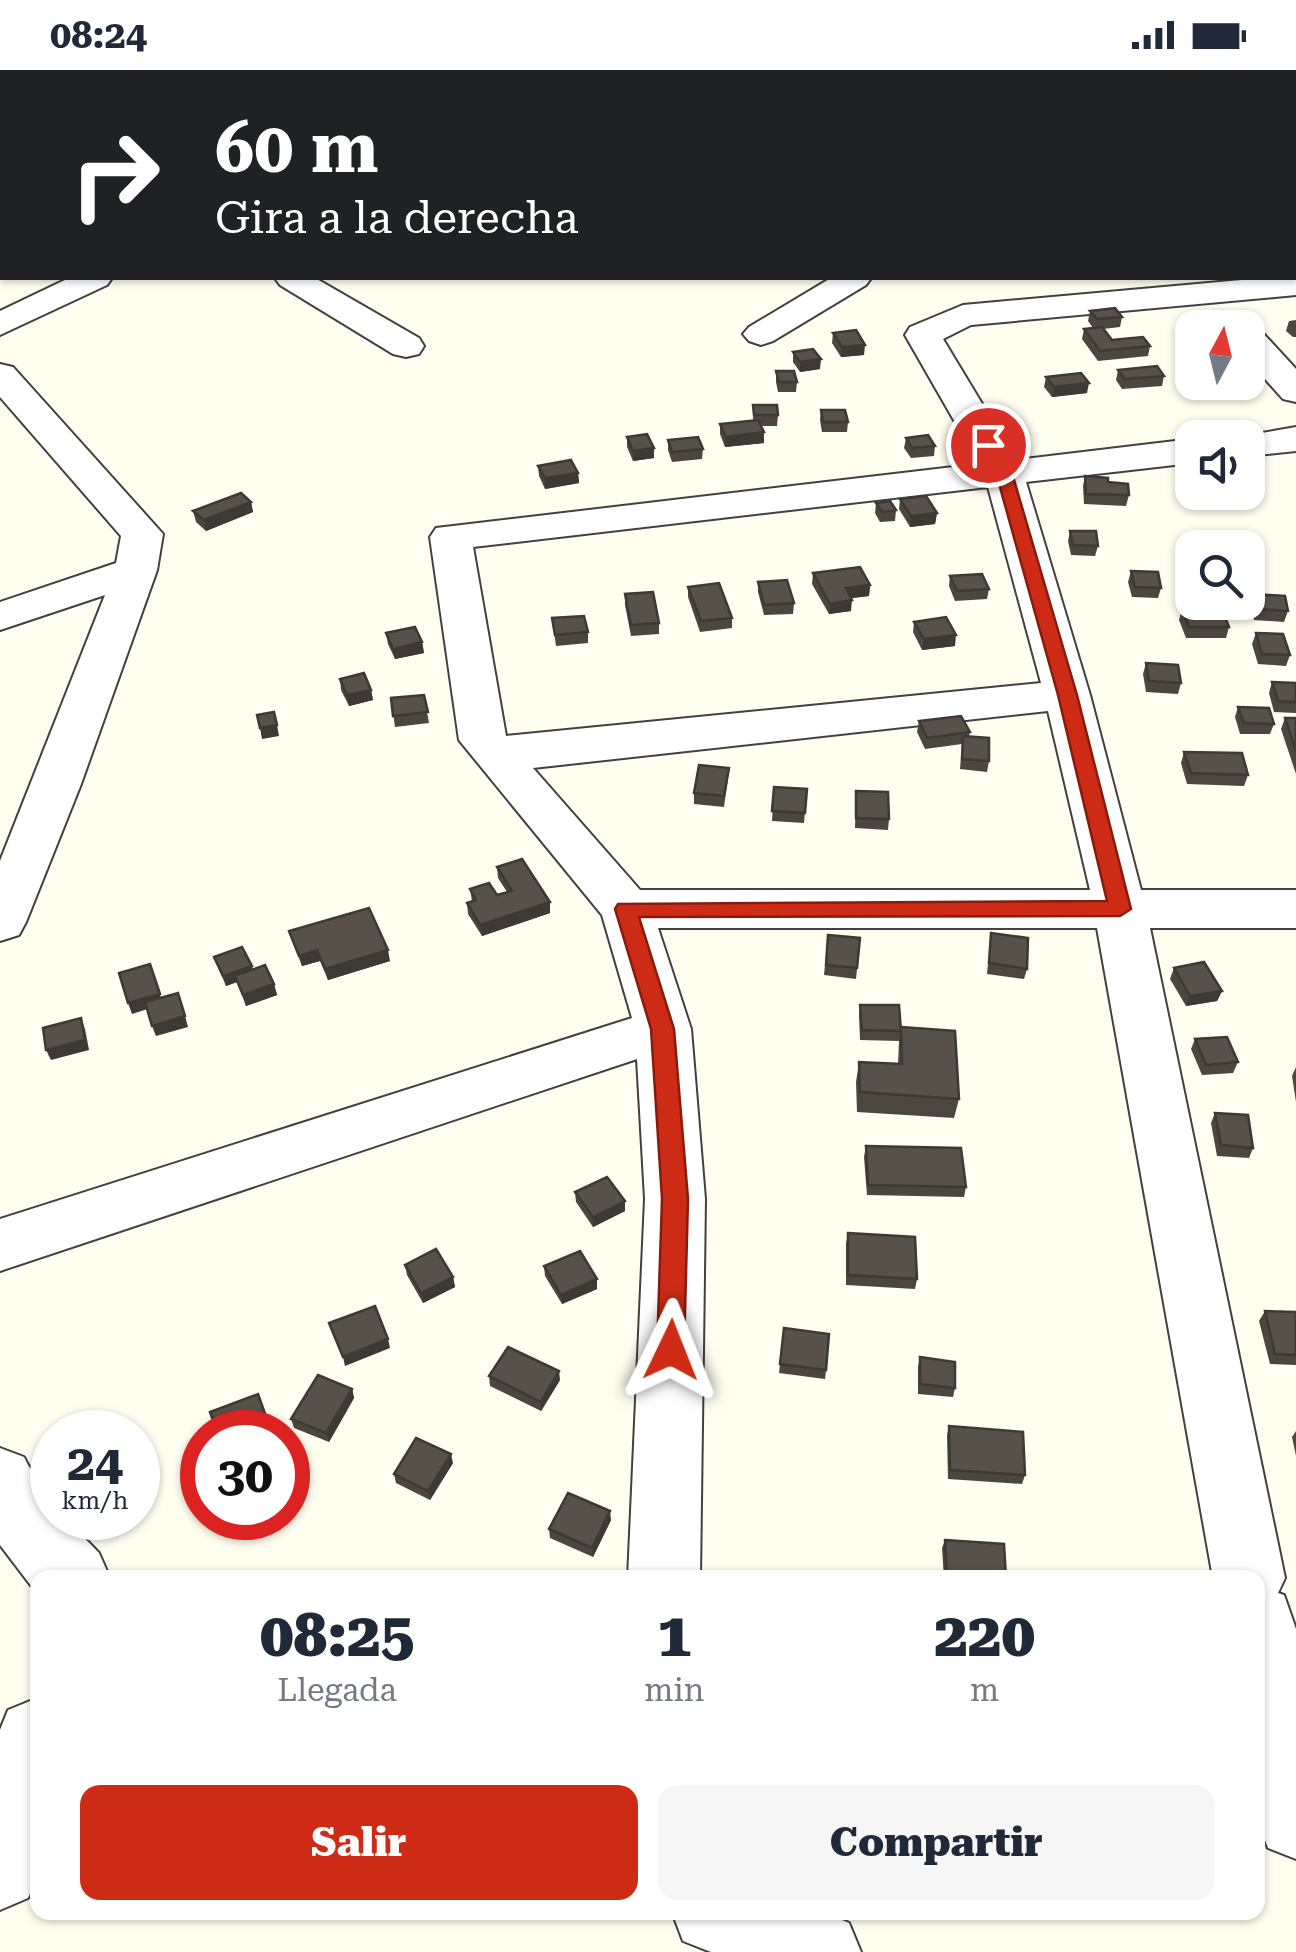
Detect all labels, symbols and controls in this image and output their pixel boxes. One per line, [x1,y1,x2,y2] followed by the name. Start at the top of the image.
[50,13,147,57] text: 08:24
[215,107,379,189] text: 60 m
[50,110,180,240] icon: right
[215,191,579,244] text: Gira a la derecha
[1175,310,1265,400] north arrow
[1175,310,1265,620] map controls
[946,403,1031,488] pin
[961,418,1016,473] icon: arrive
[1175,420,1265,510] button: sound
[1175,530,1265,620] button: search
[619,1298,723,1402] position arrow
[180,1410,310,1540] speed limit sign: 30
[67,1434,123,1492] text: 24
[62,1486,128,1515] text: km/h
[260,1600,414,1671] text: 08:25
[657,1600,691,1671] text: 1
[934,1600,1035,1671] text: 220
[277,1671,397,1709] text: Llegada
[644,1671,704,1709] text: min
[970,1671,999,1709] text: m
[80,1785,638,1900] button: Salir
[658,1785,1215,1900] button: Compartir

